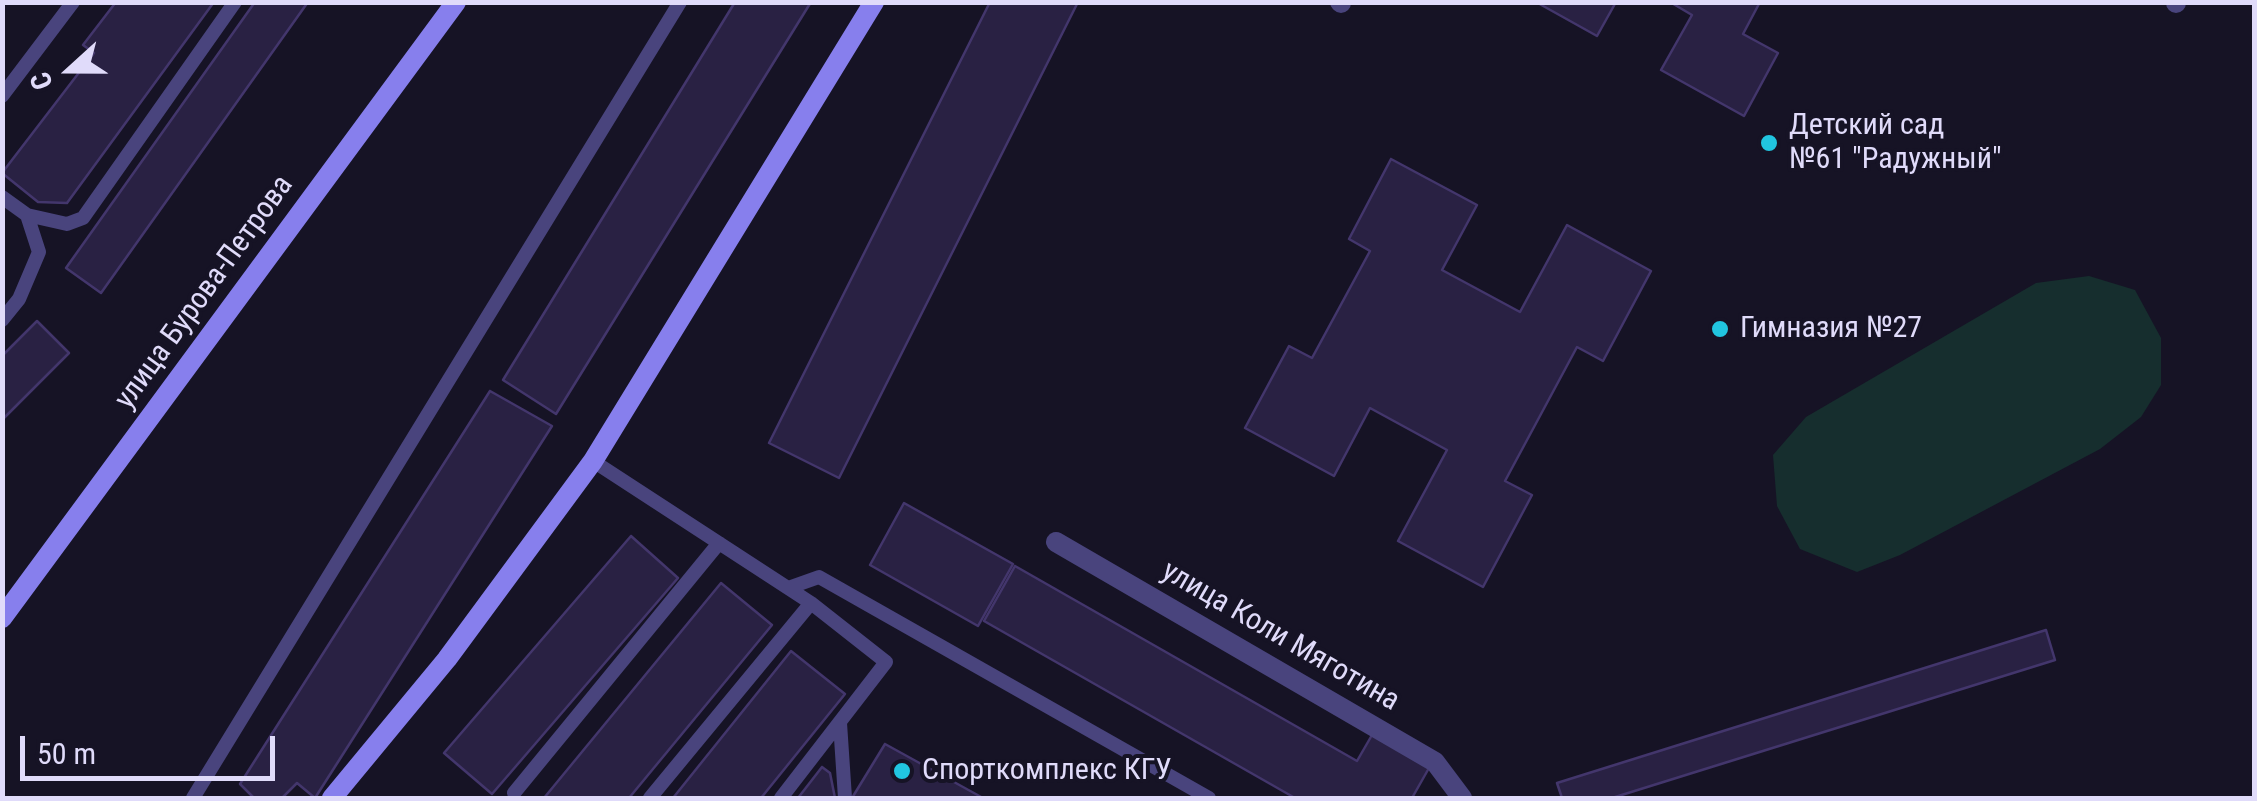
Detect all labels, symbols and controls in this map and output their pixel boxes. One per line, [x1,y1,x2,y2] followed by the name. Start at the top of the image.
[20,20,120,120] north arrow
[23,68,60,94] text: С
[1789,108,2002,178] place label: Детский сад №61 "Радужный"
[1758,132,1780,154] marker: Детский сад №61 "Радужный"
[108,169,302,417] street label: улица Бурова-Петрова
[1740,311,1922,347] place label: Гимназия №27
[1709,318,1731,340] marker: Гимназия №27
[1155,554,1405,720] street label: улица Коли Мяготина
[25,716,280,778] scale bar
[37,736,96,771] text: 50 m
[922,753,1172,789] place label: Спорткомплекс КГУ
[891,760,913,782] marker: Спорткомплекс КГУ

